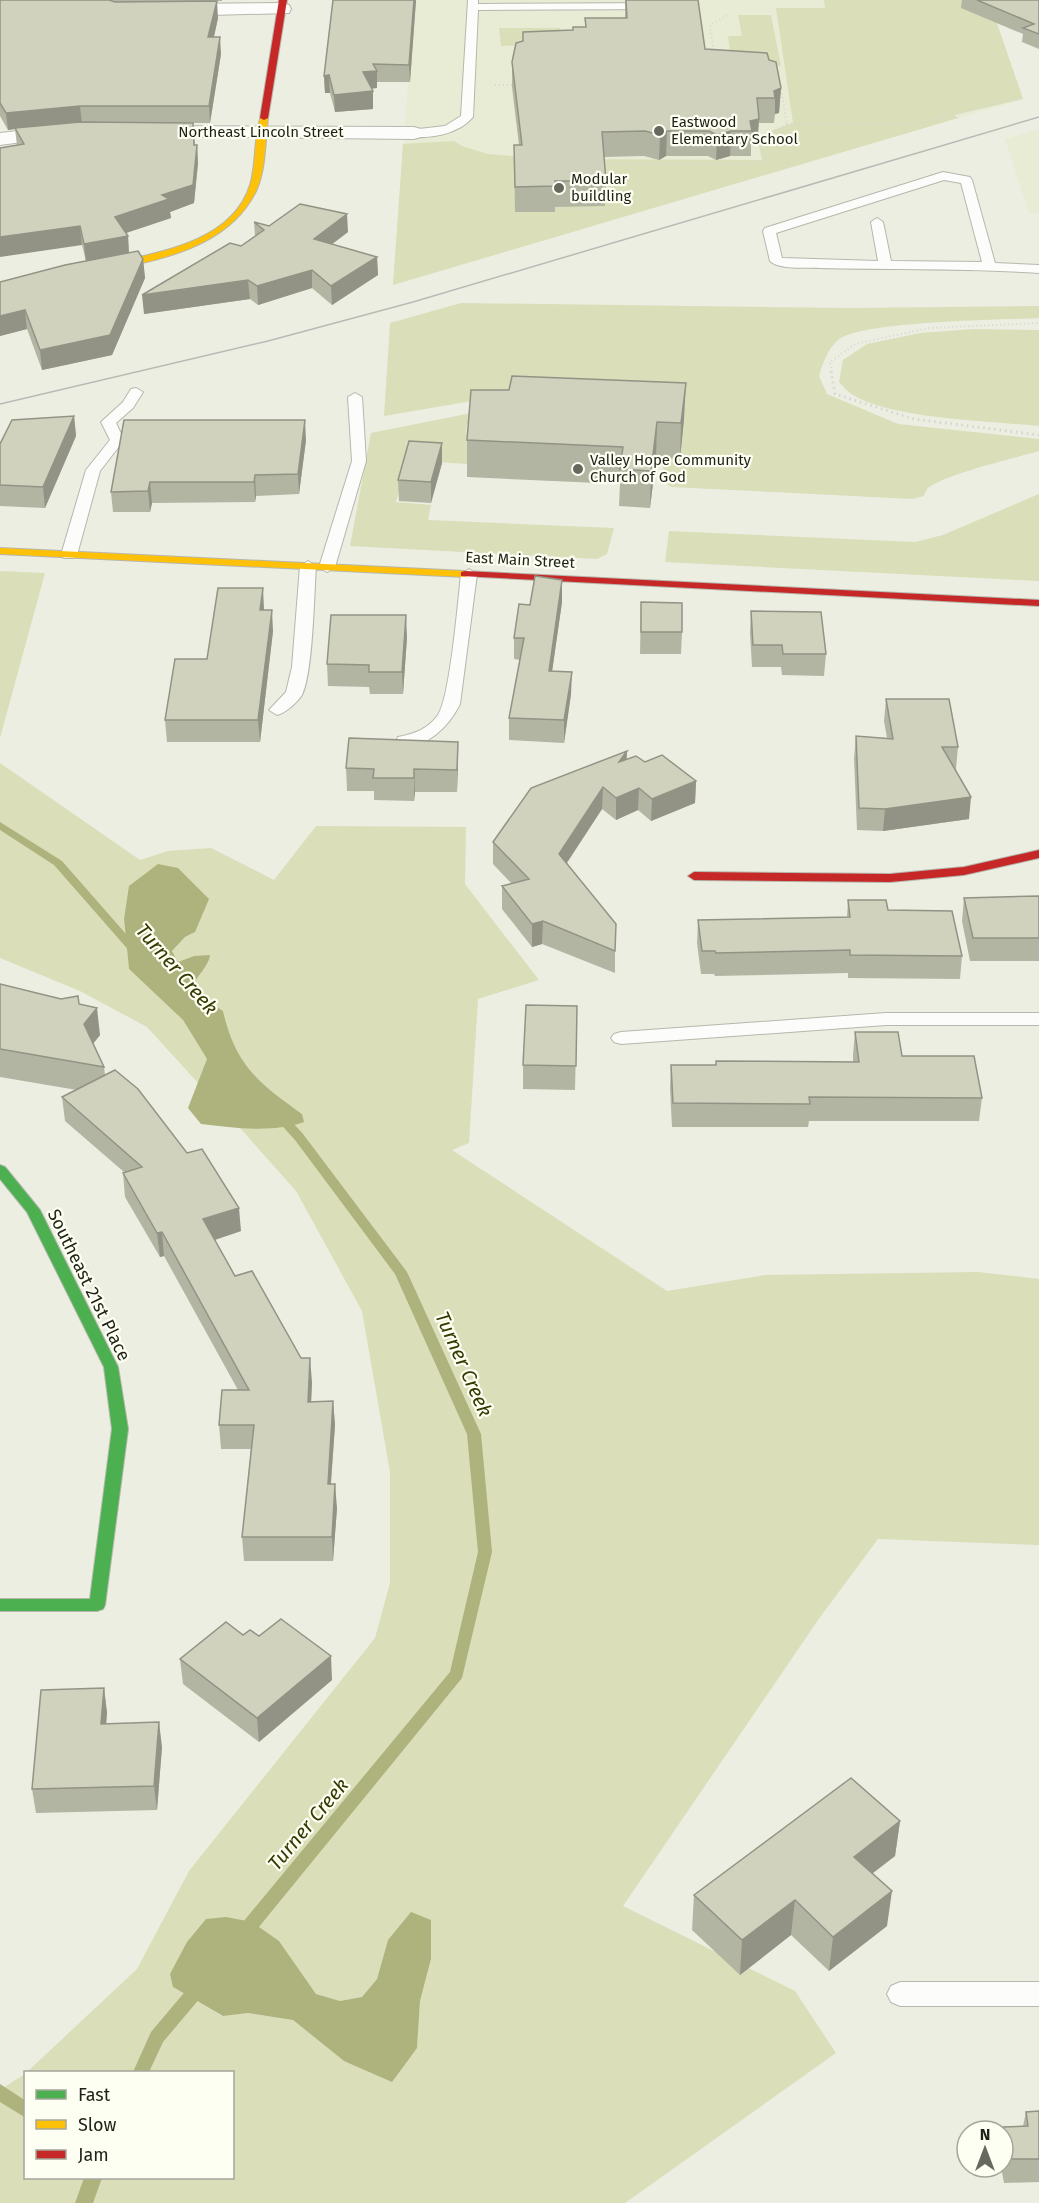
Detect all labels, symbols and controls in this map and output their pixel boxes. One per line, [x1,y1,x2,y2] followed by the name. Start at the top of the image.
[671,113,799,148] place label: Eastwood Elementary School
[178,123,344,141] street label: Northeast Lincoln Street
[652,124,666,138] marker: Eastwood Elementary School
[571,170,632,205] place label: Modular buildling
[552,181,566,195] marker: Modular buildling
[590,451,752,486] place label: Valley Hope Community Church of God
[571,462,585,476] marker: Valley Hope Community Church of God
[465,548,576,572] street label: East Main Street
[131,919,223,1019] water label: Turner Creek
[43,1206,135,1364] street label: Southeast 21st Place
[430,1308,498,1420] water label: Turner Creek
[263,1773,353,1875] water label: Turner Creek
[24,2071,234,2179] legend
[78,2084,111,2106] text: Fast
[78,2114,117,2136] text: Slow
[955,2119,1015,2179] north arrow
[980,2125,990,2144] text: N
[78,2144,109,2166] text: Jam

